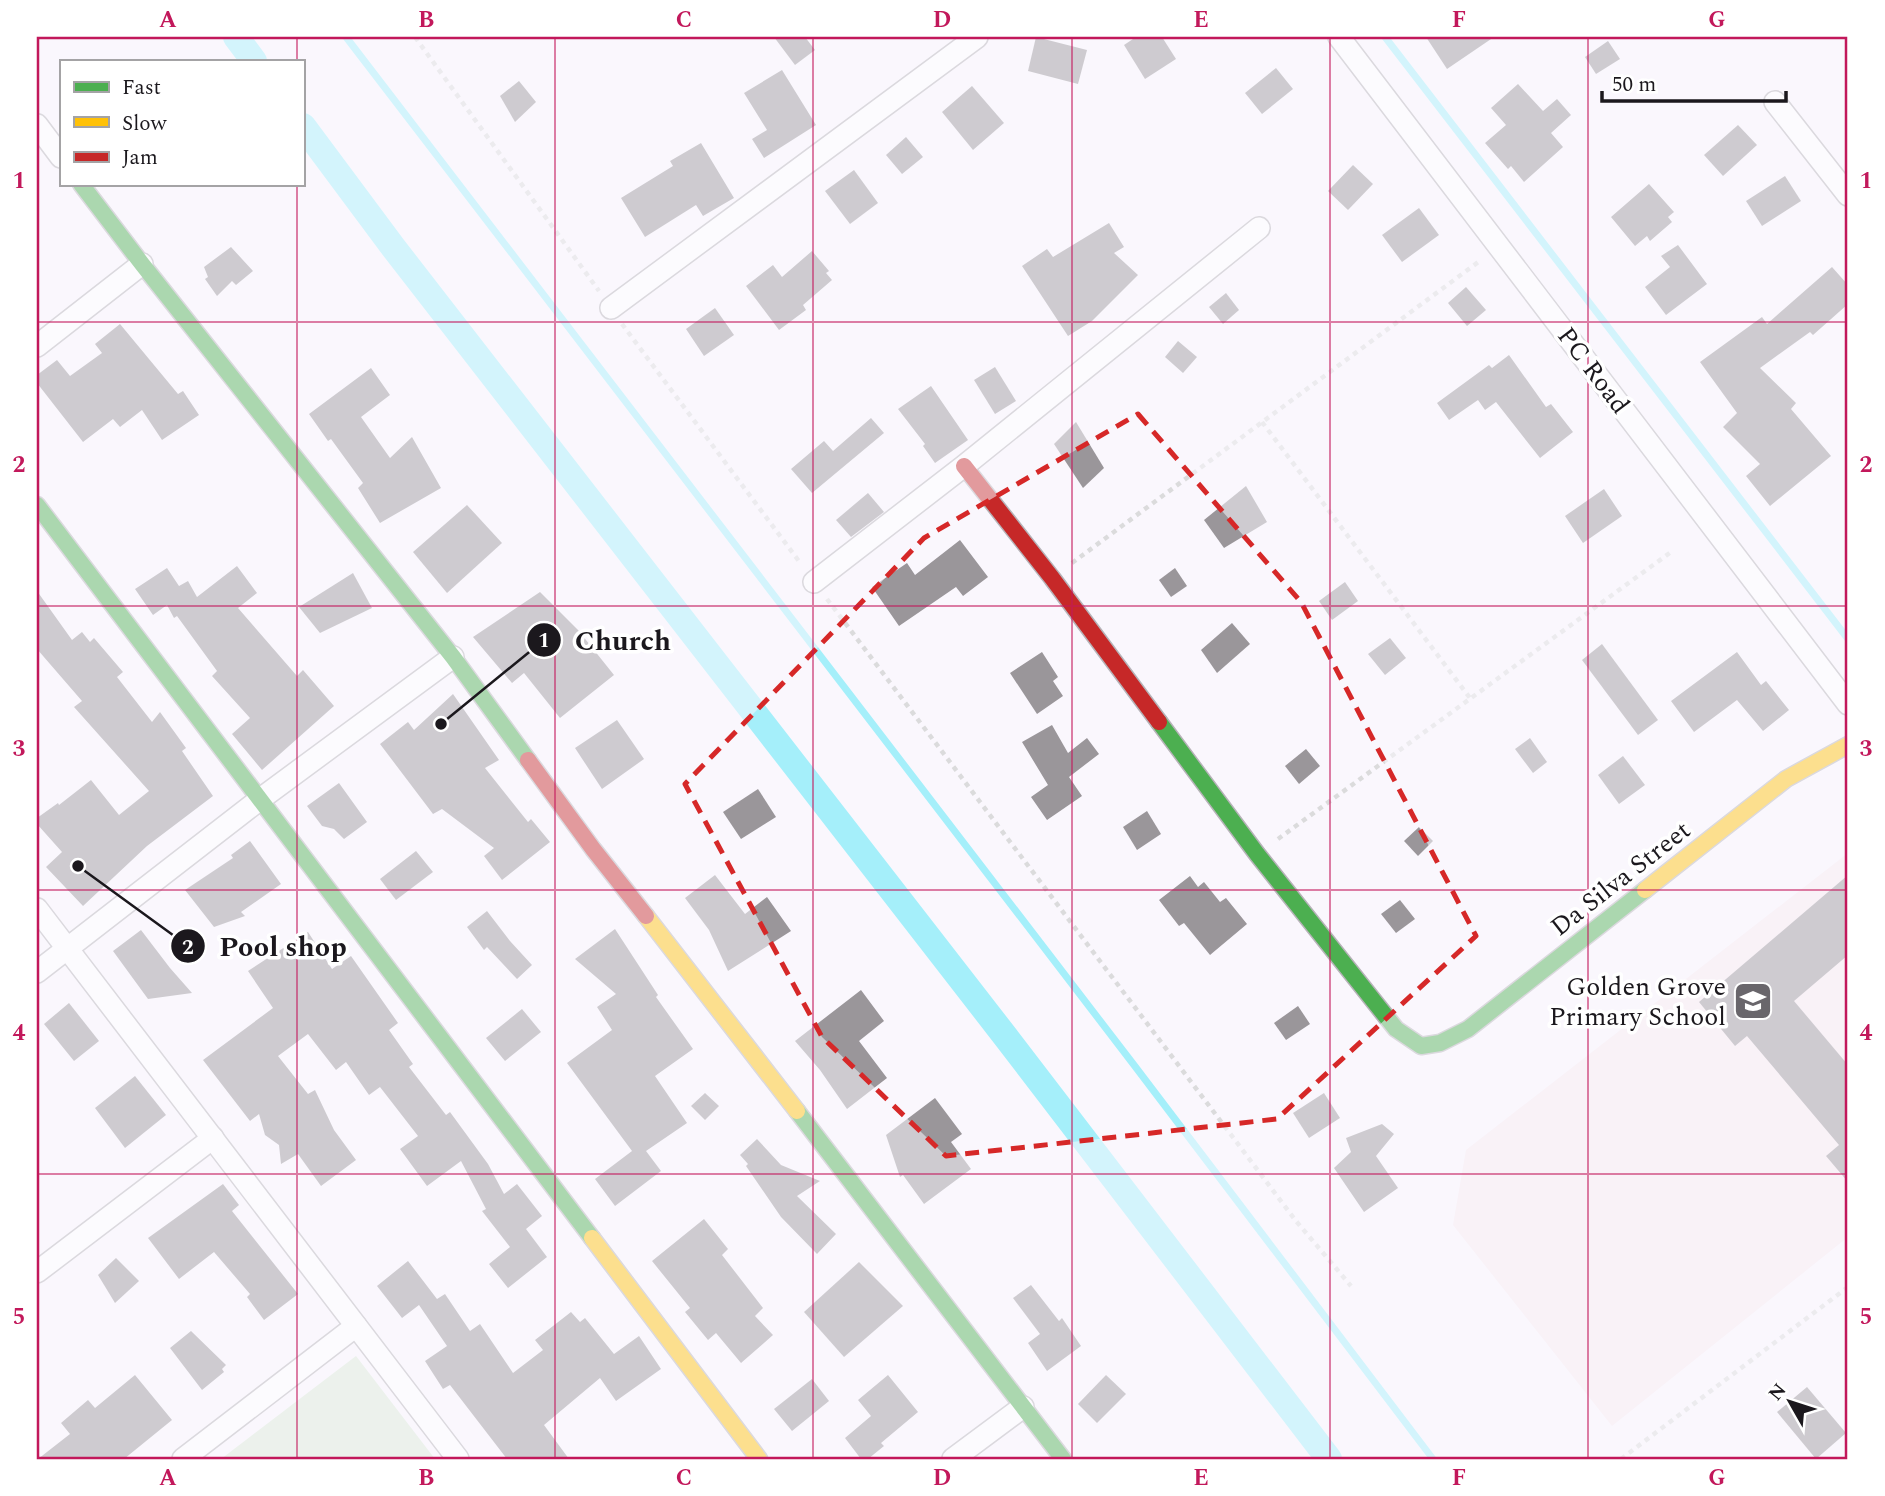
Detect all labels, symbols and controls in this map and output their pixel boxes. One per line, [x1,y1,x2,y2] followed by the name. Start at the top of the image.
[159,3,177,38] text: A
[418,3,434,38] text: B
[676,3,692,38] text: C
[933,3,951,38] text: D
[1193,3,1209,38] text: E
[1452,3,1466,38] text: F
[1708,3,1726,38] text: G
[60,60,304,186] legend
[1602,60,1785,104] scale bar
[1612,69,1656,101] text: 50 m
[122,72,161,104] text: Fast
[122,108,168,140] text: Slow
[122,142,158,174] text: Jam
[13,164,25,199] text: 1
[1860,164,1872,199] text: 1
[1547,318,1639,423] street label: PC Road
[13,448,26,483] text: 2
[1860,448,1873,483] text: 2
[526,615,685,664] callout: Church
[575,620,671,663] text: Church
[538,625,550,657] text: 1
[13,732,26,767] text: 3
[1860,732,1873,767] text: 3
[1542,811,1699,947] street label: Da Silva Street
[171,922,361,971] callout: Pool shop
[219,926,347,969] text: Pool shop
[182,932,194,964] text: 2
[1549,967,1726,1037] place label: Golden Grove Primary School
[1732,980,1774,1022] school or university icon: Golden Grove Primary School
[13,1016,26,1051] text: 4
[1860,1016,1873,1051] text: 4
[13,1300,25,1335] text: 5
[1860,1300,1872,1335] text: 5
[1756,1366,1826,1436] north arrow
[1762,1377,1794,1407] text: N
[159,1461,177,1496] text: A
[418,1461,434,1496] text: B
[676,1461,692,1496] text: C
[933,1461,951,1496] text: D
[1193,1461,1209,1496] text: E
[1452,1461,1466,1496] text: F
[1708,1461,1726,1496] text: G

